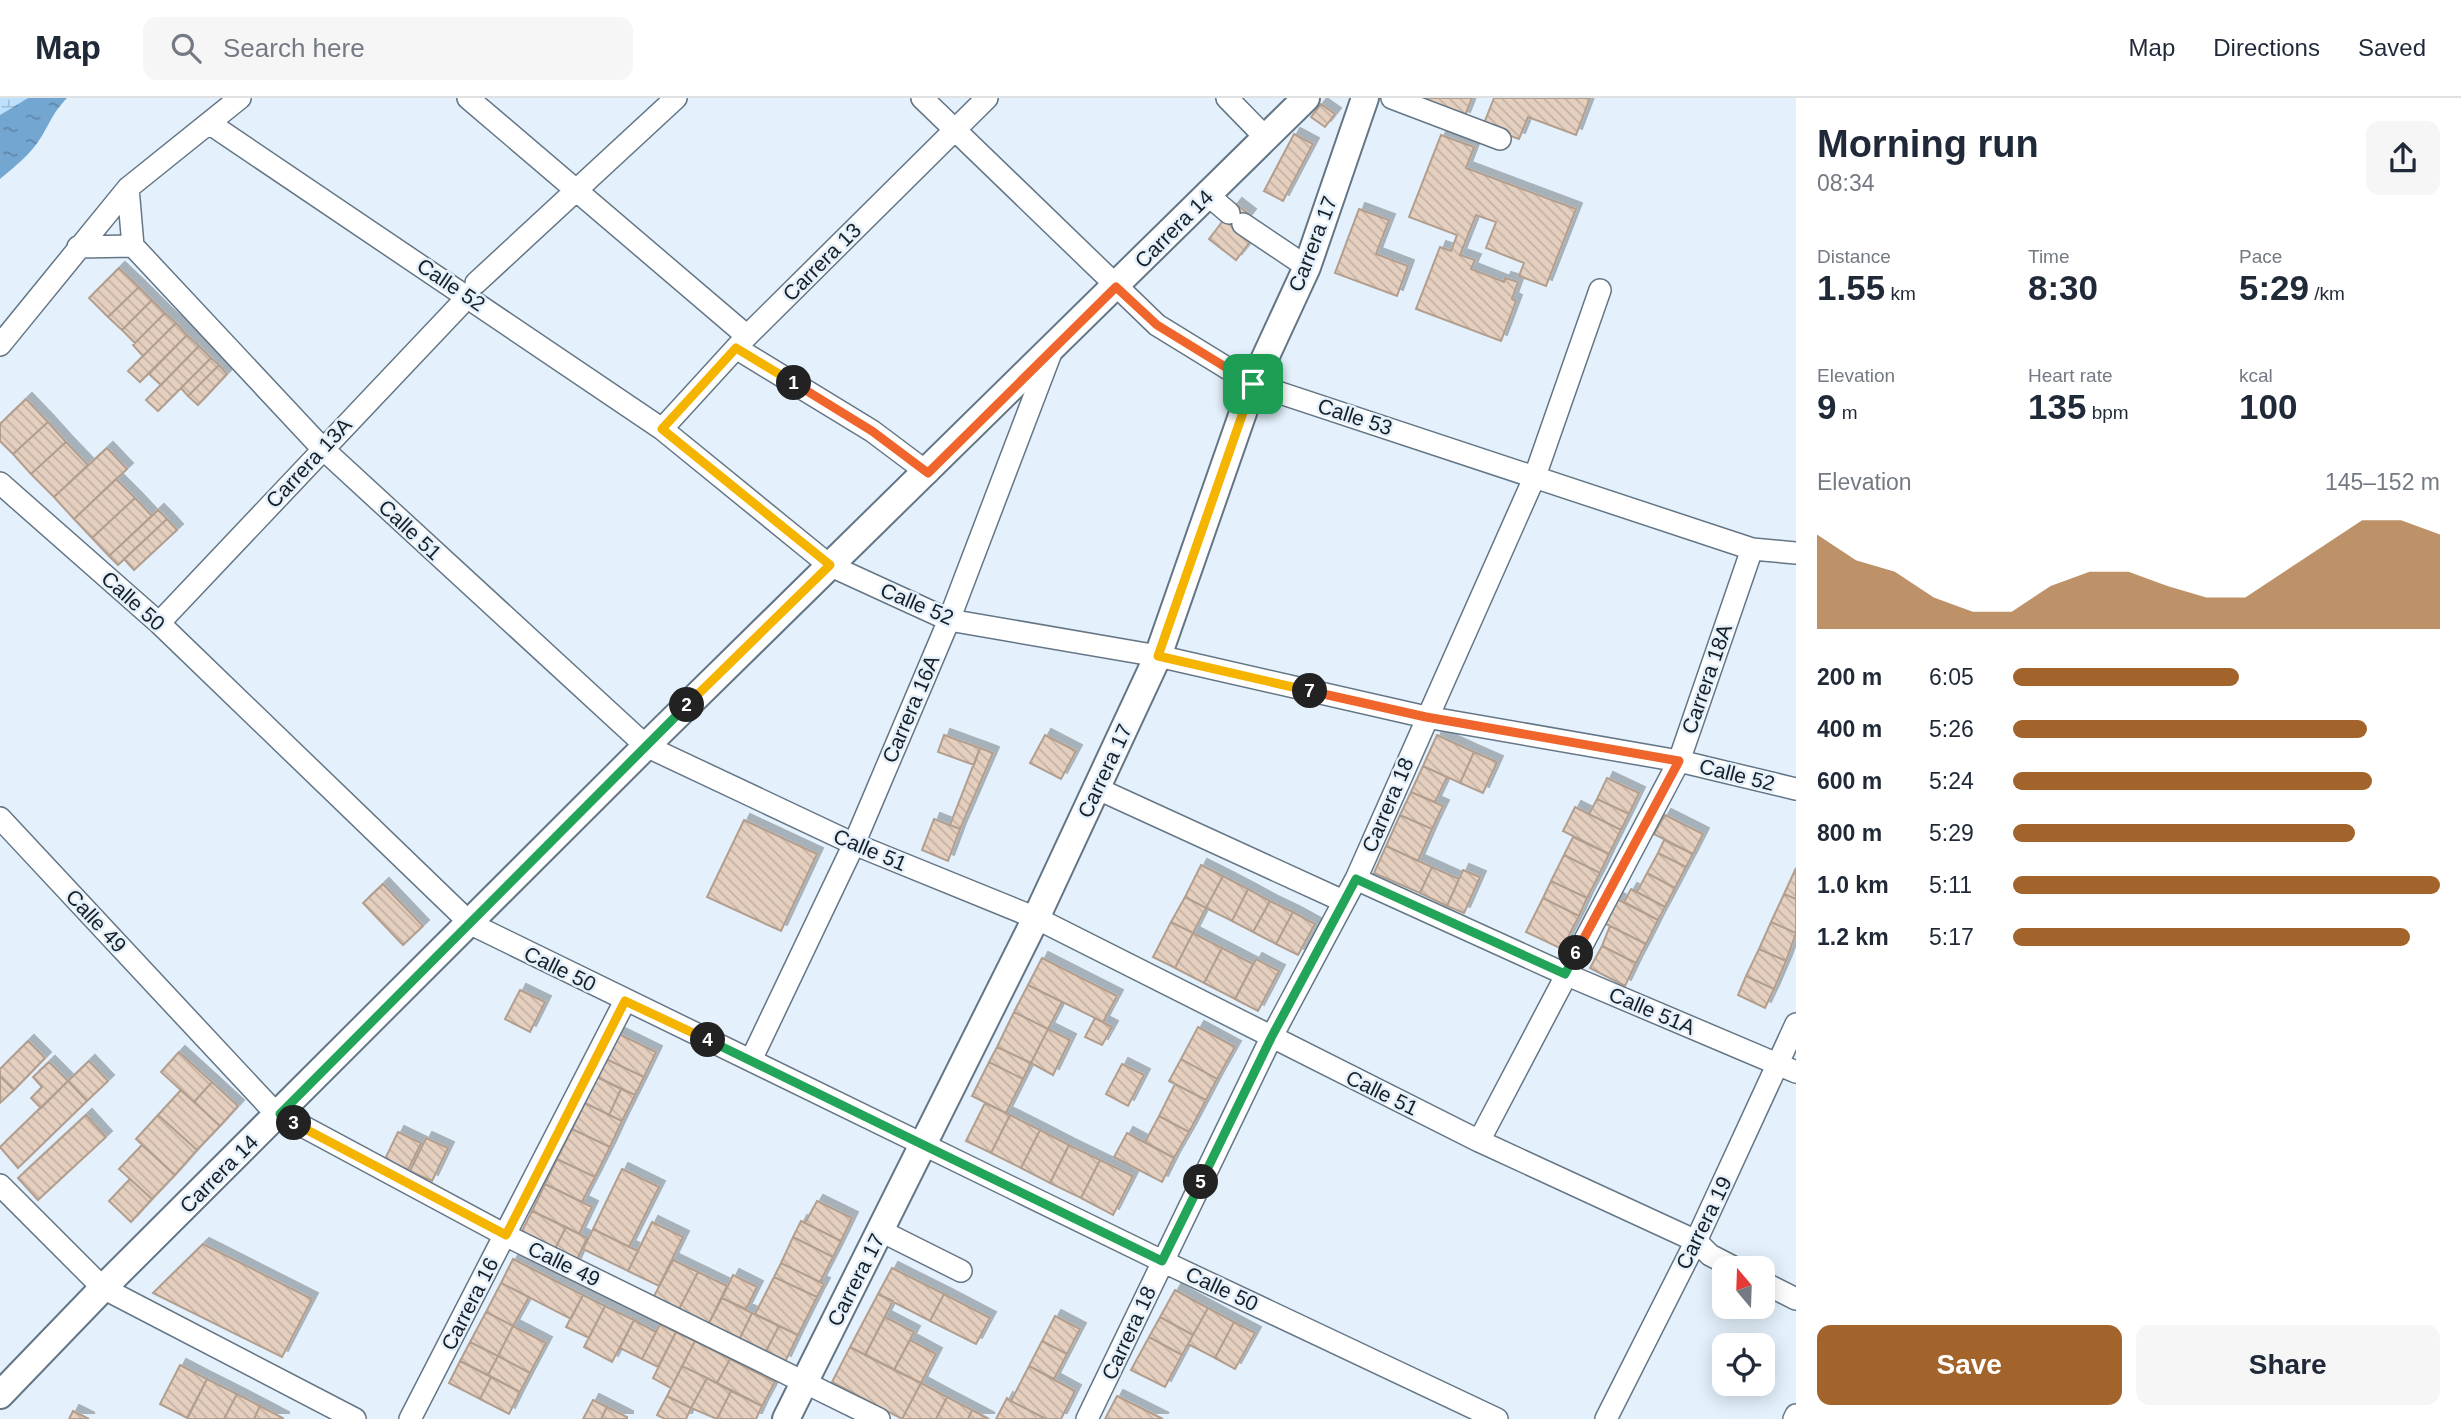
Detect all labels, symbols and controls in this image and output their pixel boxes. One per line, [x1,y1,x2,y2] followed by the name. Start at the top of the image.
[143,17,633,80] search box
[35,29,101,66] text: Map
[167,29,205,67] icon: search
[223,33,365,63] text: Search here
[2129,34,2175,61] text: Map
[2213,34,2320,61] text: Directions
[2358,34,2426,61] text: Saved
[2366,121,2440,195] button: share
[1817,123,2039,165] text: Morning run
[1817,170,1875,196] text: 08:34
[1130,185,1217,272] street label: Carrera 14
[1284,193,1341,295] street label: Carrera 17
[778,218,865,305] street label: Carrera 13
[1817,246,1891,267] text: Distance
[2028,246,2070,267] text: Time
[2239,246,2282,267] text: Pace
[413,254,490,316] street label: Calle 52
[1817,268,1885,307] text: 1.55
[2028,268,2098,307] text: 8:30
[2239,268,2309,307] text: 5:29
[1885,283,1916,304] text: km
[2309,283,2345,304] text: /km
[1223,354,1283,414] pin
[1234,365,1272,403] icon: arrive
[1817,365,1895,386] text: Elevation
[2028,365,2112,386] text: Heart rate
[2239,365,2273,386] text: kcal
[776,366,812,400] pin: 1
[788,372,799,393] text: 1
[1817,387,1836,426] text: 9
[2028,387,2086,426] text: 135
[2239,387,2297,426] text: 100
[1315,394,1395,439] street label: Calle 53
[1836,402,1858,423] text: m
[2086,402,2129,423] text: bpm
[261,413,356,512] street label: Carrera 13A
[1817,469,1912,495] text: Elevation
[2325,469,2440,495] text: 145–152 m
[374,495,446,564] street label: Calle 51
[97,566,170,635] street label: Calle 50
[877,578,957,629] street label: Calle 52
[1677,621,1736,737] street label: Carrera 18A
[878,652,943,766] street label: Carrera 16A
[1817,664,1882,690] text: 200 m
[1929,664,1974,690] text: 6:05
[1292,674,1328,708] pin: 7
[1304,680,1315,701] text: 7
[670,688,704,722] pin: 2
[681,694,692,715] text: 2
[1817,716,1882,742] text: 400 m
[1929,716,1974,742] text: 5:26
[1073,720,1136,821] street label: Carrera 17
[1357,754,1418,856] street label: Carrera 18
[1697,754,1777,795] street label: Calle 52
[1817,768,1882,794] text: 600 m
[1929,768,1974,794] text: 5:24
[1817,820,1882,846] text: 800 m
[1929,820,1974,846] text: 5:29
[830,824,910,875] street label: Calle 51
[1817,872,1889,898] text: 1.0 km
[1929,872,1972,898] text: 5:11
[62,885,131,957] street label: Calle 49
[1817,924,1889,950] text: 1.2 km
[1929,924,1974,950] text: 5:17
[1558,936,1594,970] pin: 6
[521,941,600,996] street label: Calle 50
[1570,942,1581,963] text: 6
[1606,982,1699,1039] street label: Calle 51A
[690,1023,726,1058] pin: 4
[702,1029,713,1050] text: 4
[1343,1065,1422,1120] street label: Calle 51
[276,1105,312,1140] pin: 3
[288,1112,299,1133] text: 3
[175,1130,262,1217] street label: Carrera 14
[1184,1164,1218,1200] pin: 5
[1195,1171,1206,1192] text: 5
[1671,1173,1736,1273] street label: Carrera 19
[823,1230,889,1330] street label: Carrera 17
[525,1236,604,1291] street label: Calle 49
[437,1254,503,1354] street label: Carrera 16
[1712,1256,1774,1320] north arrow
[1712,1256,1775,1396] map controls
[1182,1262,1262,1315] street label: Calle 50
[1097,1282,1160,1383] street label: Carrera 18
[1817,1325,2122,1405] button: Save
[2136,1325,2440,1405] button: Share
[1712,1333,1775,1396] button: locate

